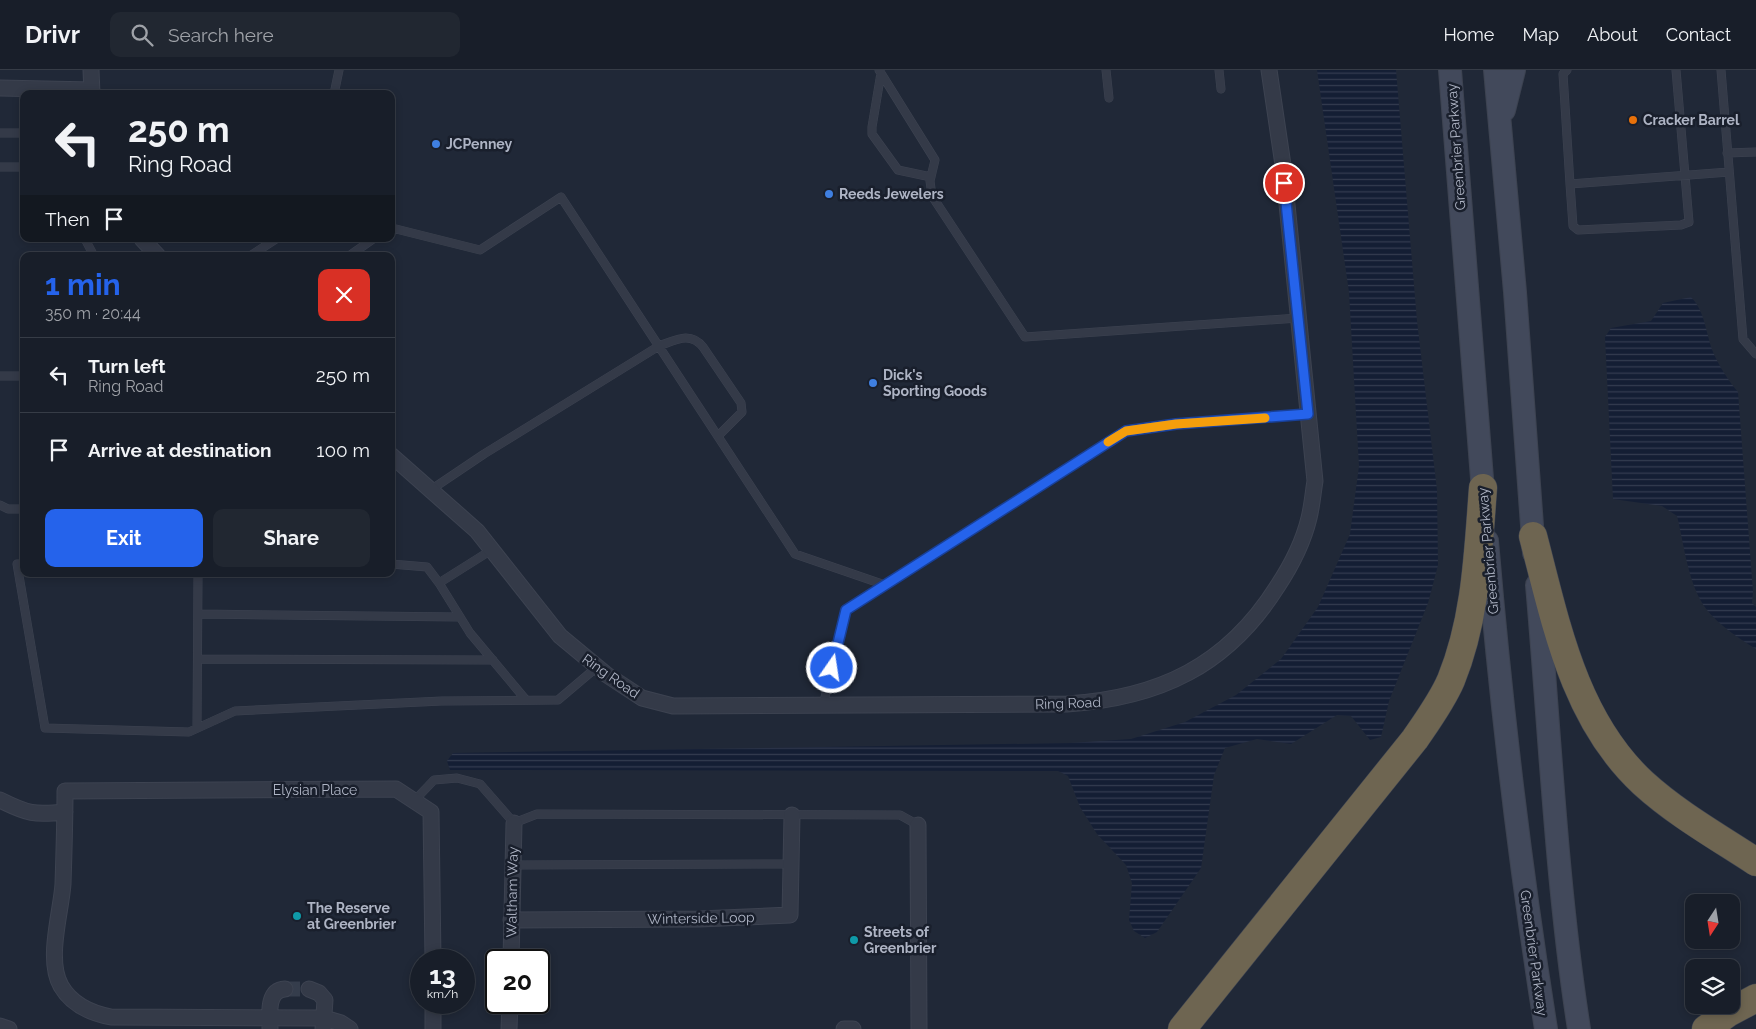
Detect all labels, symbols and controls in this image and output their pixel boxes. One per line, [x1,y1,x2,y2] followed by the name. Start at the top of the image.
[110,12,460,57] search box
[25,20,80,49] text: Drivr
[128,21,156,49] icon: search
[168,24,274,46] text: Search here
[1443,24,1494,45] text: Home
[1522,24,1559,45] text: Map
[1587,24,1638,45] text: About
[1666,24,1731,45] text: Contact
[1444,83,1468,211] street label: Greenbrier Parkway
[128,109,230,150] text: 250 m
[45,110,110,175] icon: left
[1643,112,1740,128] place label: Cracker Barrel
[1627,114,1639,126] marker: Cracker Barrel
[446,136,512,152] place label: JCPenney
[430,138,442,150] marker: JCPenney
[128,151,232,177] text: Ring Road
[1263,162,1305,204] pin
[1270,169,1298,197] icon: arrive
[839,186,944,202] place label: Reeds Jewelers
[823,188,835,200] marker: Reeds Jewelers
[100,205,128,233] icon: arrive
[45,208,90,230] text: Then
[45,267,121,302] text: 1 min
[318,269,370,321] button: close
[45,304,141,323] text: 350 m · 20:44
[88,355,165,377] text: Turn left
[45,361,73,389] icon: left
[316,364,370,386] text: 250 m
[883,367,987,399] place label: Dick's Sporting Goods
[88,377,164,396] text: Ring Road
[867,377,879,389] marker: Dick's Sporting Goods
[45,436,73,464] icon: arrive
[88,439,272,461] text: Arrive at destination
[316,439,370,461] text: 100 m
[1474,487,1502,615] street label: Greenbrier Parkway
[45,509,203,567] button: Exit
[213,509,370,567] button: Share
[805,641,857,693] position arrow
[579,650,643,702] street label: Ring Road
[1035,694,1101,712] street label: Ring Road
[273,782,357,798] street label: Elysian Place
[503,846,521,937] street label: Waltham Way
[1517,889,1551,1017] street label: Greenbrier Parkway
[1685,894,1740,949] north arrow
[1685,894,1740,1014] map controls
[307,900,397,932] place label: The Reserve at Greenbrier
[647,909,755,927] street label: Winterside Loop
[291,910,303,922] marker: The Reserve at Greenbrier
[864,924,937,956] place label: Streets of Greenbrier
[848,934,860,946] marker: Streets of Greenbrier
[485,949,550,1014] speed limit sign: 20
[1685,959,1740,1014] button: layers
[429,960,456,990] text: 13
[427,987,458,1001] text: km/h

